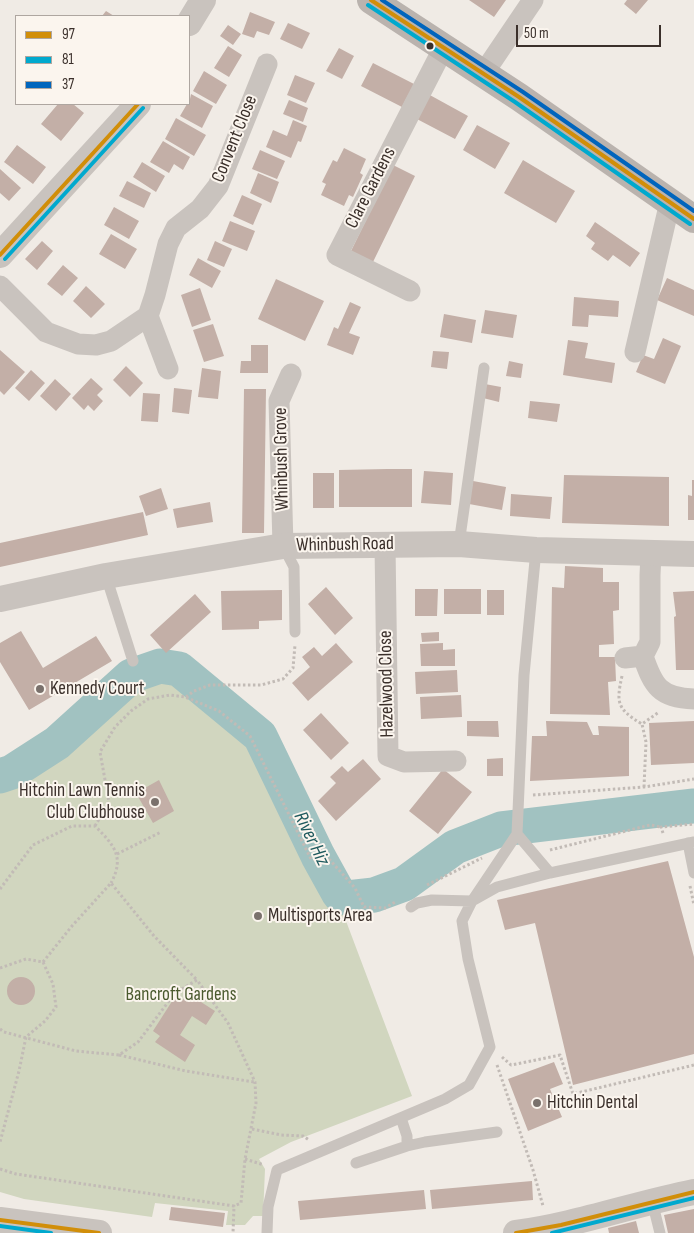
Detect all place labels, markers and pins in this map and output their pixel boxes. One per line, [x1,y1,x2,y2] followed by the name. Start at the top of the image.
[425,41,435,51] unlabelled marker
[50,678,144,700] place label: Kennedy Court
[34,683,46,695] marker: Kennedy Court
[19,780,145,824] place label: Hitchin Lawn Tennis Club Clubhouse
[149,796,161,808] marker: Hitchin Lawn Tennis Club Clubhouse
[268,905,372,927] place label: Multisports Area
[252,910,264,922] marker: Multisports Area
[547,1092,638,1114] place label: Hitchin Dental
[531,1097,543,1109] marker: Hitchin Dental

